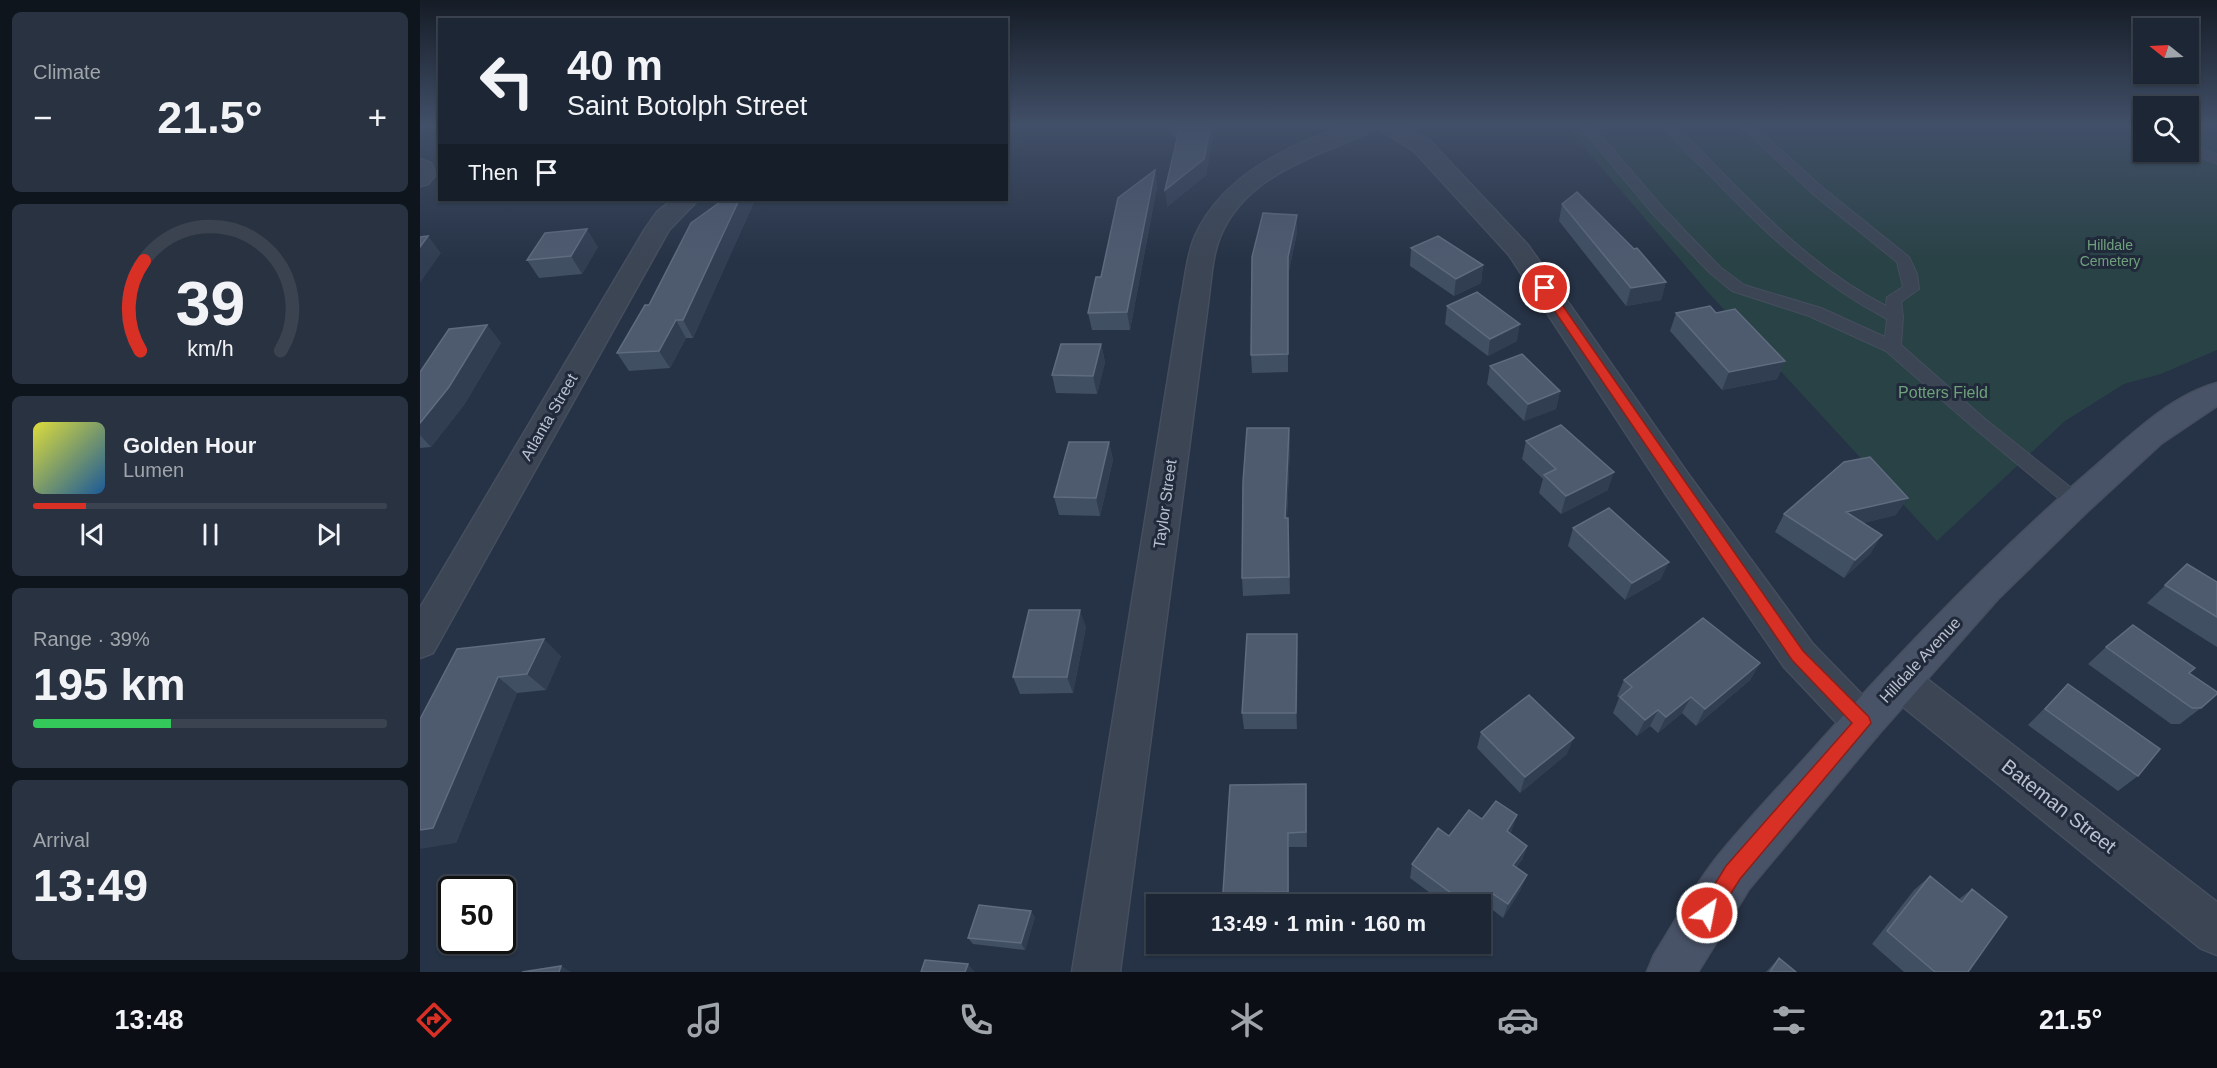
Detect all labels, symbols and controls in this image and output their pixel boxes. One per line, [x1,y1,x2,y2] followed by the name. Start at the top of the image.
[2133,18,2199,84] north arrow
[2133,18,2199,162] map controls
[468,42,546,120] icon: left
[567,42,663,89] text: 40 m
[33,61,101,83] text: Climate
[567,91,807,121] text: Saint Botolph Street
[157,92,263,143] text: 21.5°
[2133,96,2199,162] button: search
[33,99,52,136] text: −
[368,99,387,136] text: +
[530,156,563,189] icon: arrive
[468,160,518,185] text: Then
[2080,237,2140,269] park label: Hilldale Cemetery
[1519,262,1570,313] pin
[175,269,245,338] text: 39
[1528,271,1561,304] icon: arrive
[187,337,233,361] text: km/h
[517,370,581,463] street label: Atlanta Street
[1898,384,1988,401] park label: Potters Field
[123,433,256,458] text: Golden Hour
[1150,458,1180,550] street label: Taylor Street
[123,459,184,481] text: Lumen
[76,518,109,551] icon: previous
[194,518,227,551] icon: pause
[312,518,345,551] icon: next
[1876,614,1964,706] street label: Hilldale Avenue
[33,628,150,650] text: Range · 39%
[33,659,186,710] text: 195 km
[1997,755,2121,858] street label: Bateman Street
[33,829,90,851] text: Arrival
[33,860,148,911] text: 13:49
[438,876,516,954] speed limit sign: 50
[1675,881,1739,945] position arrow
[1211,911,1426,936] text: 13:49 · 1 min · 160 m
[413,999,455,1041] icon: directions
[684,999,726,1041] icon: music
[955,999,997,1041] icon: phone
[1226,999,1268,1041] icon: climate
[1497,999,1539,1041] icon: car
[1768,999,1810,1041] icon: filters
[115,1005,184,1035] text: 13:48
[2039,1005,2102,1035] text: 21.5°

